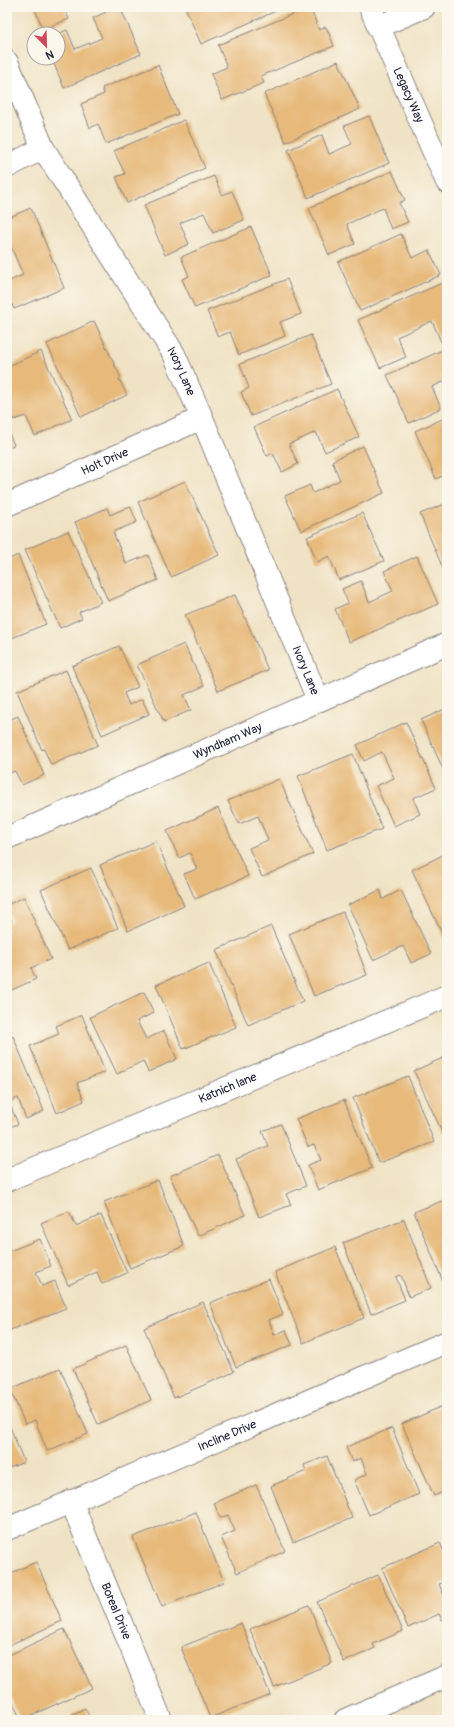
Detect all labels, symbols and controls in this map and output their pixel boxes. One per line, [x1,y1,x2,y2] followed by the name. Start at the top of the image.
[26,26,66,66] north arrow
[43,47,56,62] text: N
[389,65,427,125] street label: Legacy Way
[163,344,198,398] street label: Ivory Lane
[79,445,131,479] street label: Holt Drive
[288,644,322,697] street label: Ivory Lane
[191,720,264,763] street label: Wyndham Way
[196,1069,259,1107] street label: Katnich lane
[196,1417,259,1455] street label: Incline Drive
[97,1581,134,1642] street label: Boreal Drive

